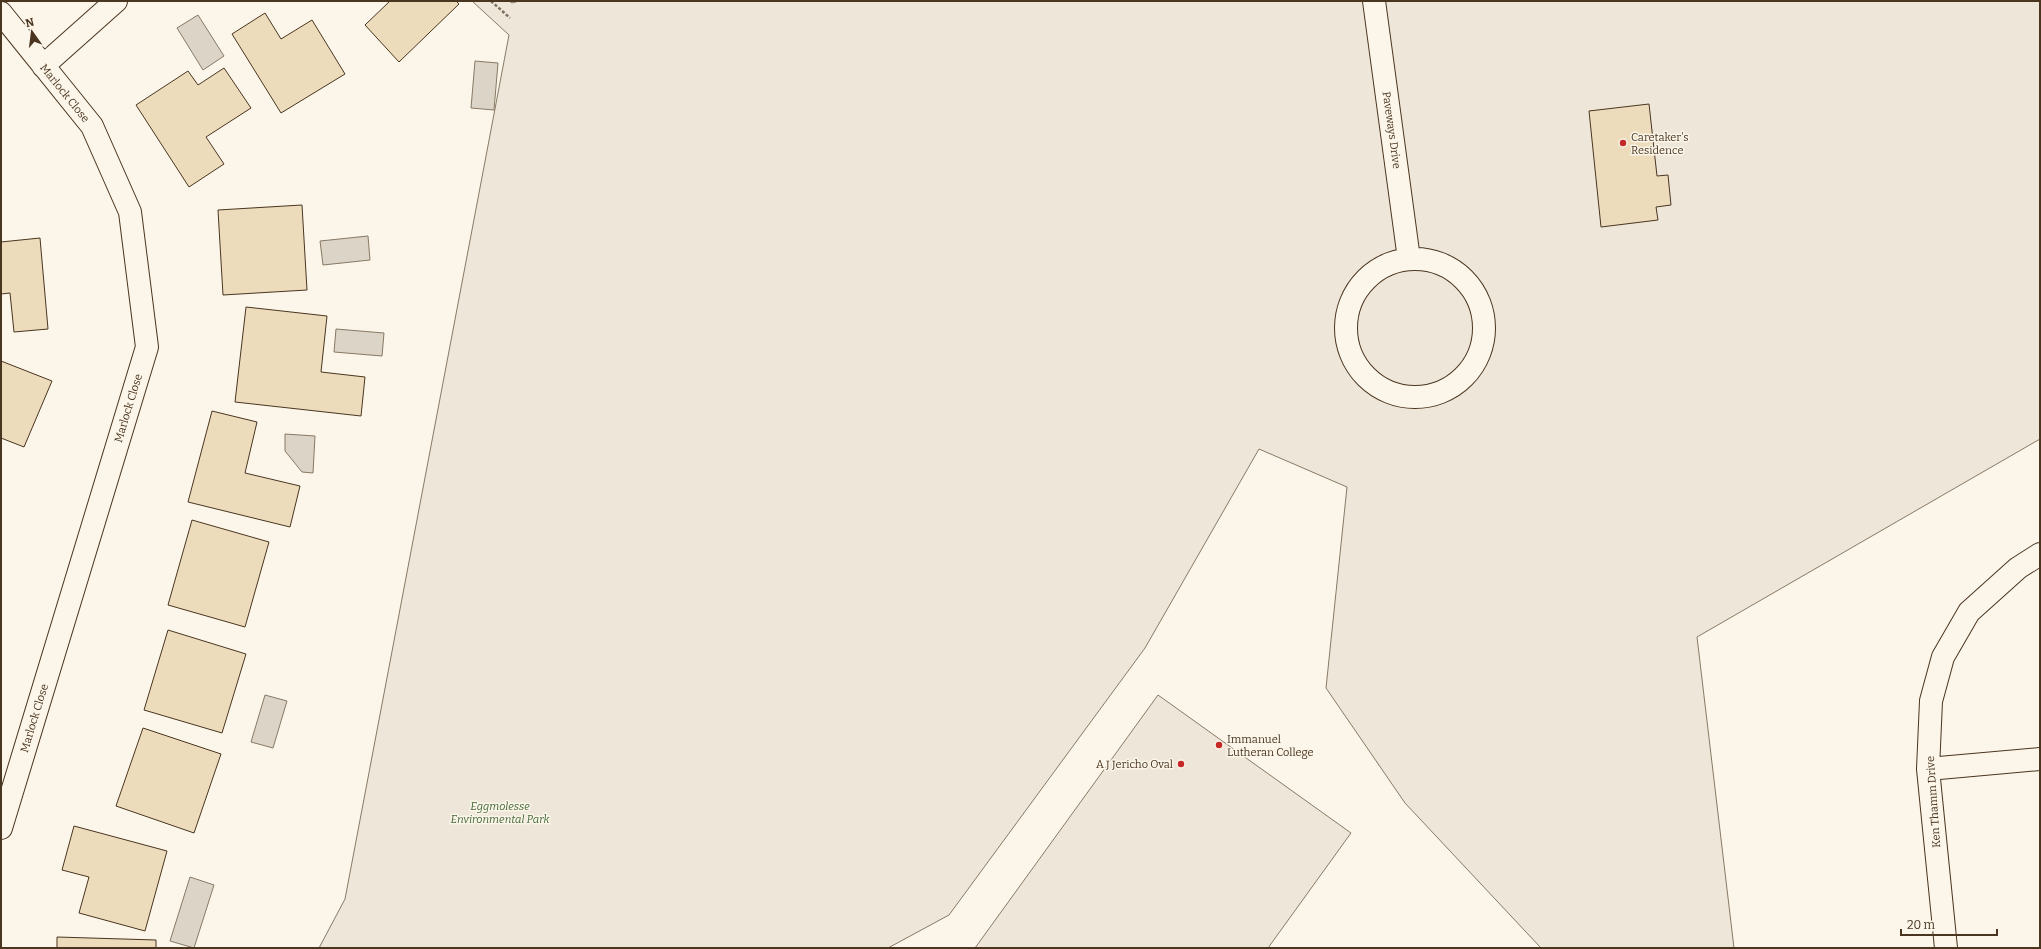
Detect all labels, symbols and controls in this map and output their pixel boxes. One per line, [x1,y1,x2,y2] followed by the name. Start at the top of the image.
[12,12,52,52] north arrow
[24,15,36,30] text: N
[37,62,92,125] street label: Marlock Close
[1380,91,1403,170] street label: Paveways Drive
[1631,131,1688,157] place label: Caretaker's Residence
[1618,138,1628,148] marker: Caretaker's Residence
[112,372,145,444] street label: Marlock Close
[18,682,51,754] street label: Marlock Close
[1227,733,1314,759] place label: Immanuel Lutheran College
[1214,740,1224,750] marker: Immanuel Lutheran College
[1924,756,1943,848] street label: Ken Thamm Drive
[1096,758,1173,771] place label: A J Jericho Oval
[1176,759,1186,769] marker: A J Jericho Oval
[450,800,551,826] park label: Eggmolesse Environmental Park
[1901,911,1997,937] scale bar
[1907,918,1936,932] text: 20 m

